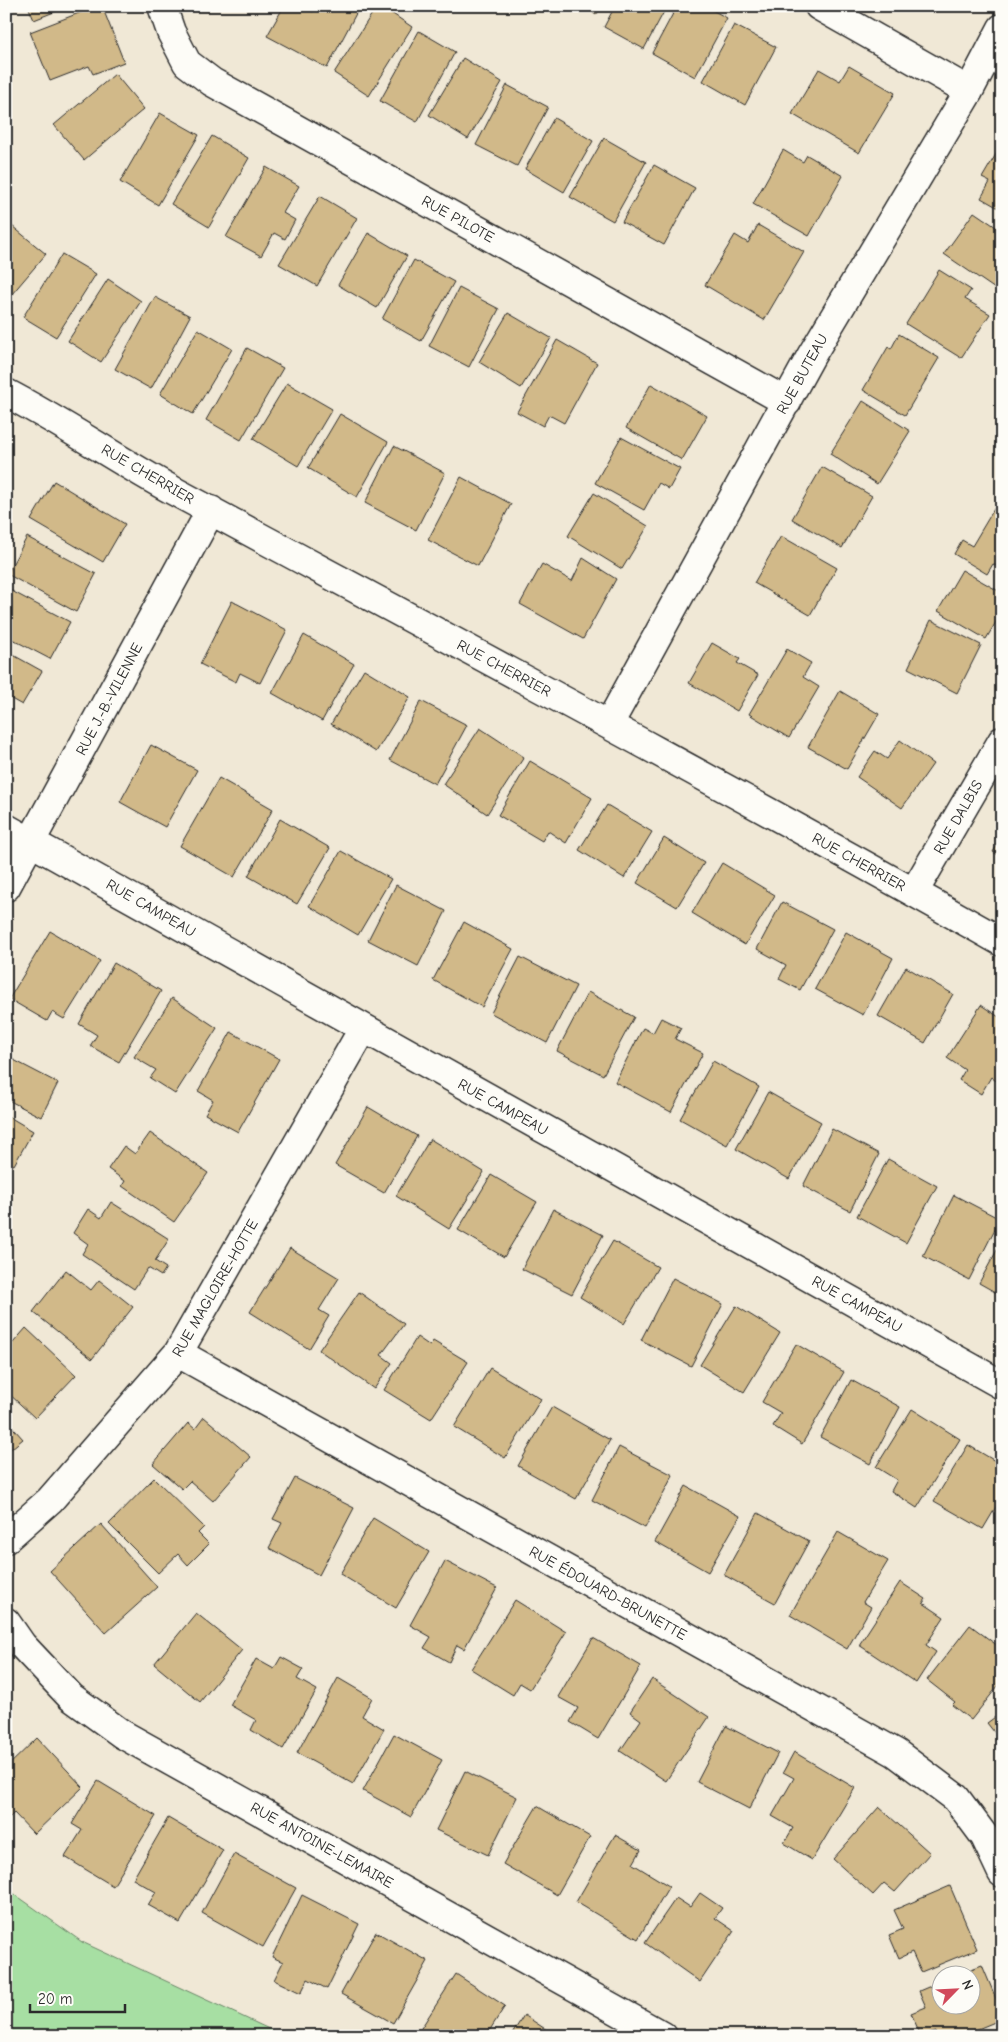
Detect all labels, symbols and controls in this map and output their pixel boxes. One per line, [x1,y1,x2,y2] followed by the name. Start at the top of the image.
[418,192,498,246] street label: RUE PILOTE
[773,331,831,417] street label: RUE BUTEAU
[98,440,198,508] street label: RUE CHERRIER
[454,636,554,700] street label: RUE CHERRIER
[72,640,146,758] street label: RUE J.-B.-VILENNE
[930,777,986,857] street label: RUE DALBIS
[809,829,909,895] street label: RUE CHERRIER
[103,875,199,941] street label: RUE CAMPEAU
[455,1075,551,1139] street label: RUE CAMPEAU
[168,1216,262,1360] street label: RUE MAGLOIRE-HOTTE
[809,1272,905,1336] street label: RUE CAMPEAU
[526,1541,690,1644] street label: RUE ÉDOUARD-BRUNETTE
[247,1798,397,1892] street label: RUE ANTOINE-LEMAIRE
[930,1964,980,2014] north arrow
[958,1977,977,1993] text: N
[30,1982,125,2014] scale bar
[38,1990,72,2008] text: 20 m

